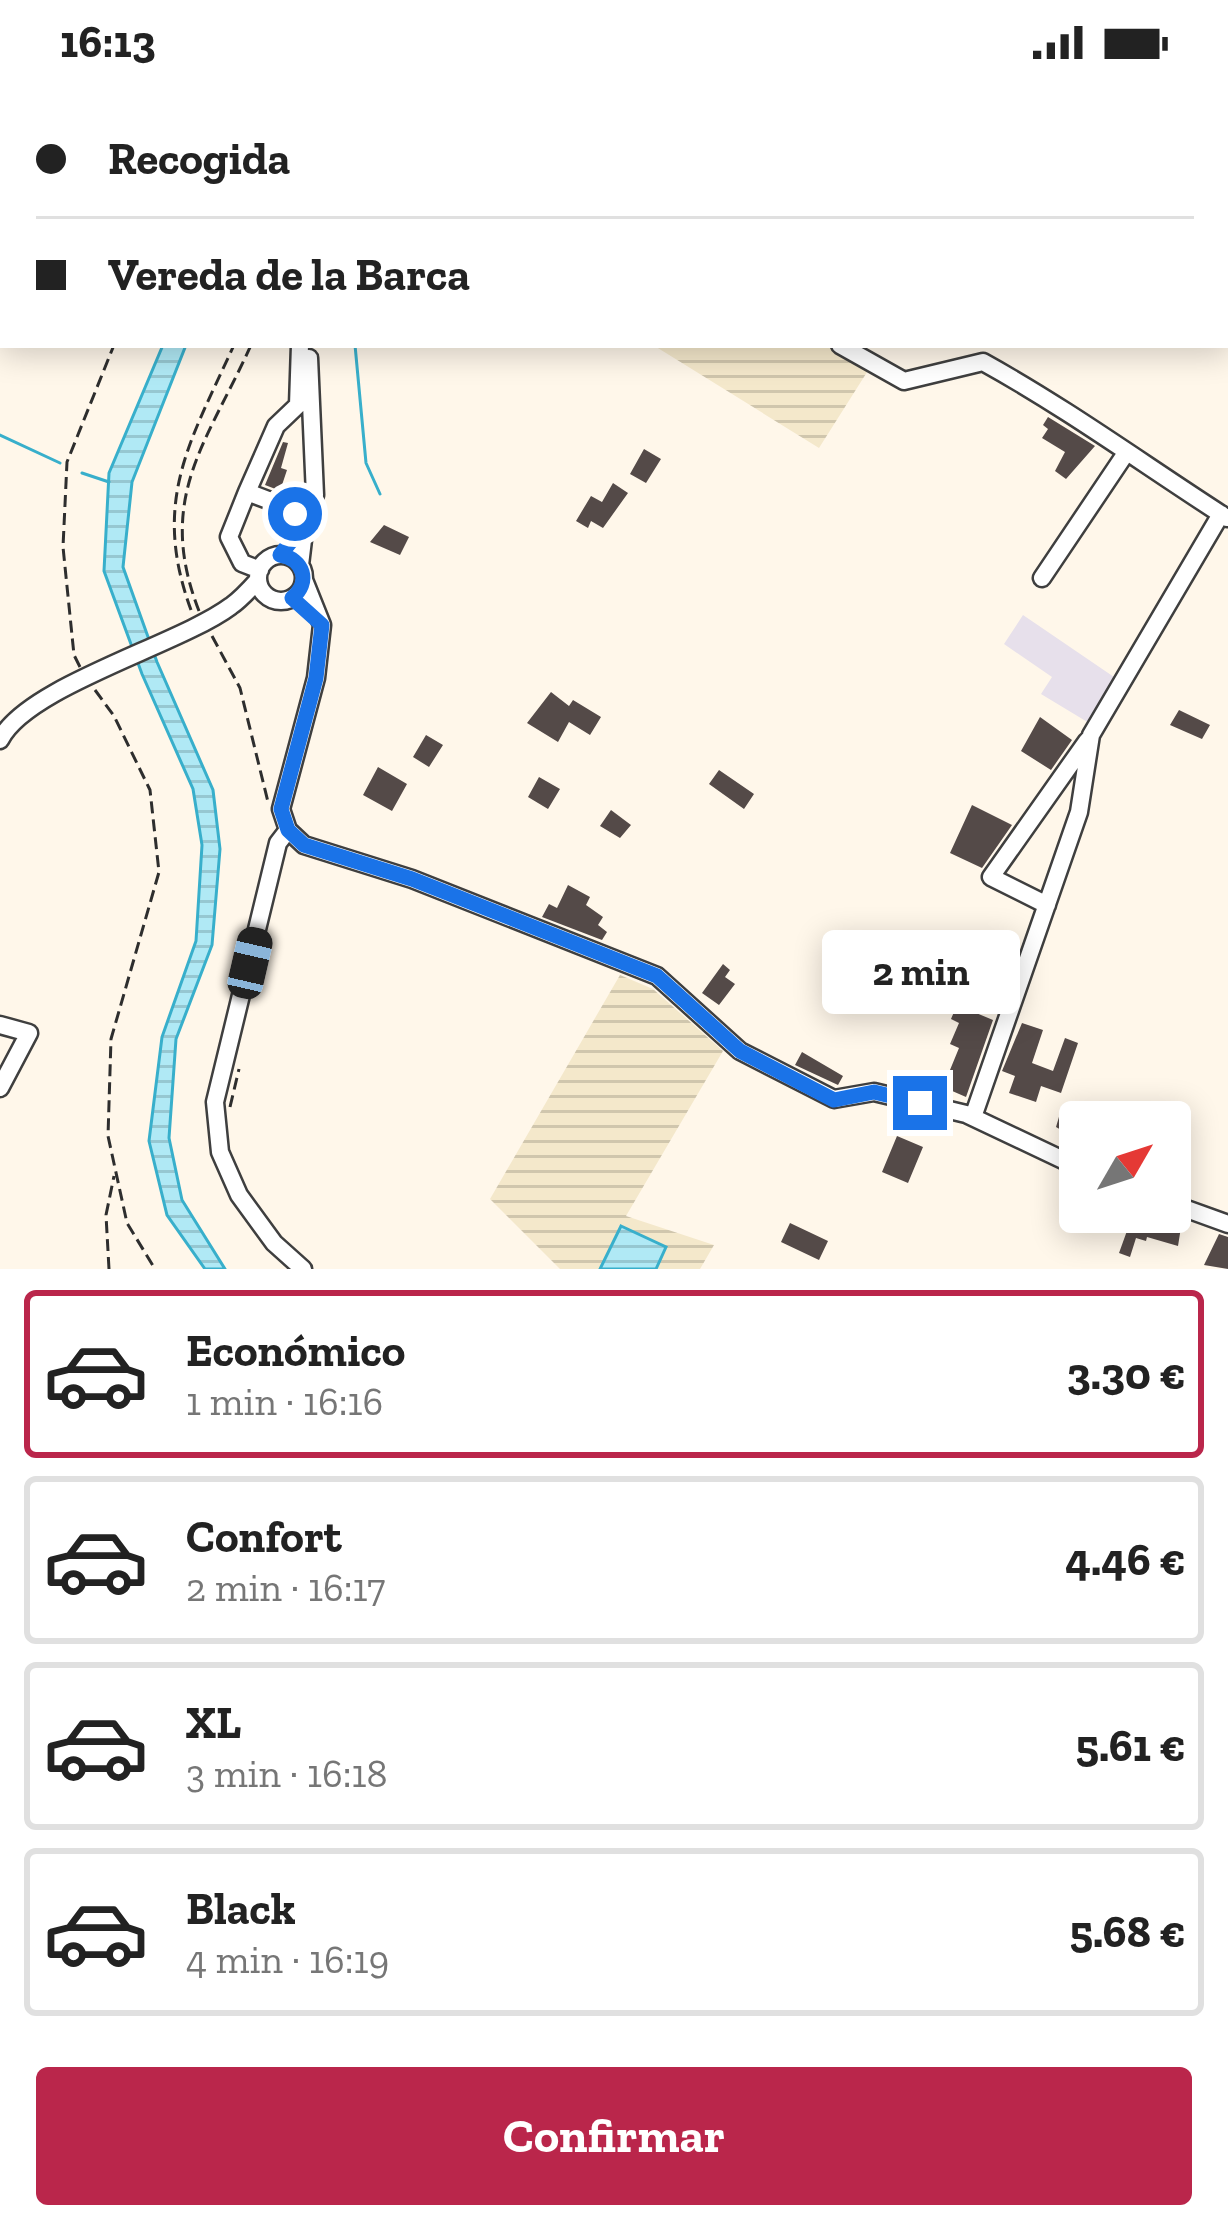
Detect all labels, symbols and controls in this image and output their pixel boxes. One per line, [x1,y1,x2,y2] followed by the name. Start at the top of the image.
[60,15,156,69] text: 16:13
[108,132,290,186] text: Recogida
[108,248,470,302] text: Vereda de la Barca
[268,487,322,541] route start
[224,924,276,1002] car
[821,929,1019,1013] callout: 2 min
[872,948,970,995] text: 2 min
[893,1076,947,1130] route end
[1059,1101,1191,1233] north arrow
[1059,1101,1191,1233] map controls
[42,1320,150,1428] icon: car
[186,1324,405,1378] text: Económico
[1067,1347,1186,1401] text: 3.30 €
[186,1378,383,1425] text: 1 min · 16:16
[42,1506,150,1614] icon: car
[186,1510,342,1564] text: Confort
[1065,1533,1186,1587] text: 4.46 €
[186,1564,385,1611] text: 2 min · 16:17
[42,1692,150,1800] icon: car
[186,1696,241,1750] text: XL
[1076,1719,1186,1773] text: 5.61 €
[186,1750,388,1797] text: 3 min · 16:18
[42,1878,150,1986] icon: car
[186,1882,296,1936] text: Black
[1069,1905,1186,1959] text: 5.68 €
[186,1936,389,1983] text: 4 min · 16:19
[36,2067,1192,2205] button: Confirmar

